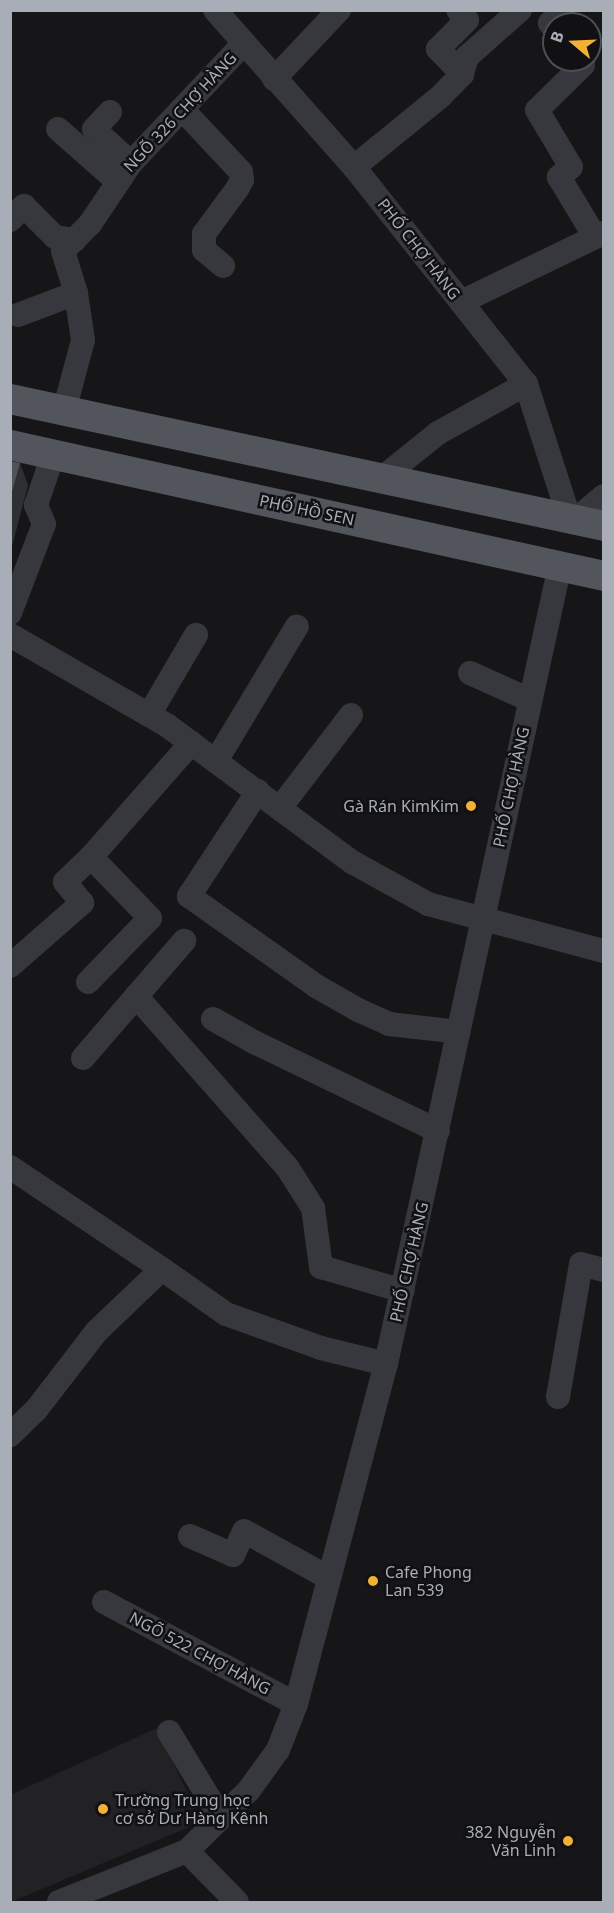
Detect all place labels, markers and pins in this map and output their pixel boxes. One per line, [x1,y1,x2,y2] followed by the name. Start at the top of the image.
[343,796,459,816] place label: Gà Rán KimKim
[464,799,478,813] marker: Gà Rán KimKim
[385,1562,472,1600] place label: Cafe Phong Lan 539
[366,1574,380,1588] marker: Cafe Phong Lan 539
[115,1790,268,1828] place label: Trường Trung học cơ sở Dư Hàng Kênh
[96,1802,110,1816] marker: Trường Trung học cơ sở Dư Hàng Kênh
[465,1822,556,1860] place label: 382 Nguyễn Văn Linh
[561,1834,575,1848] marker: 382 Nguyễn Văn Linh

